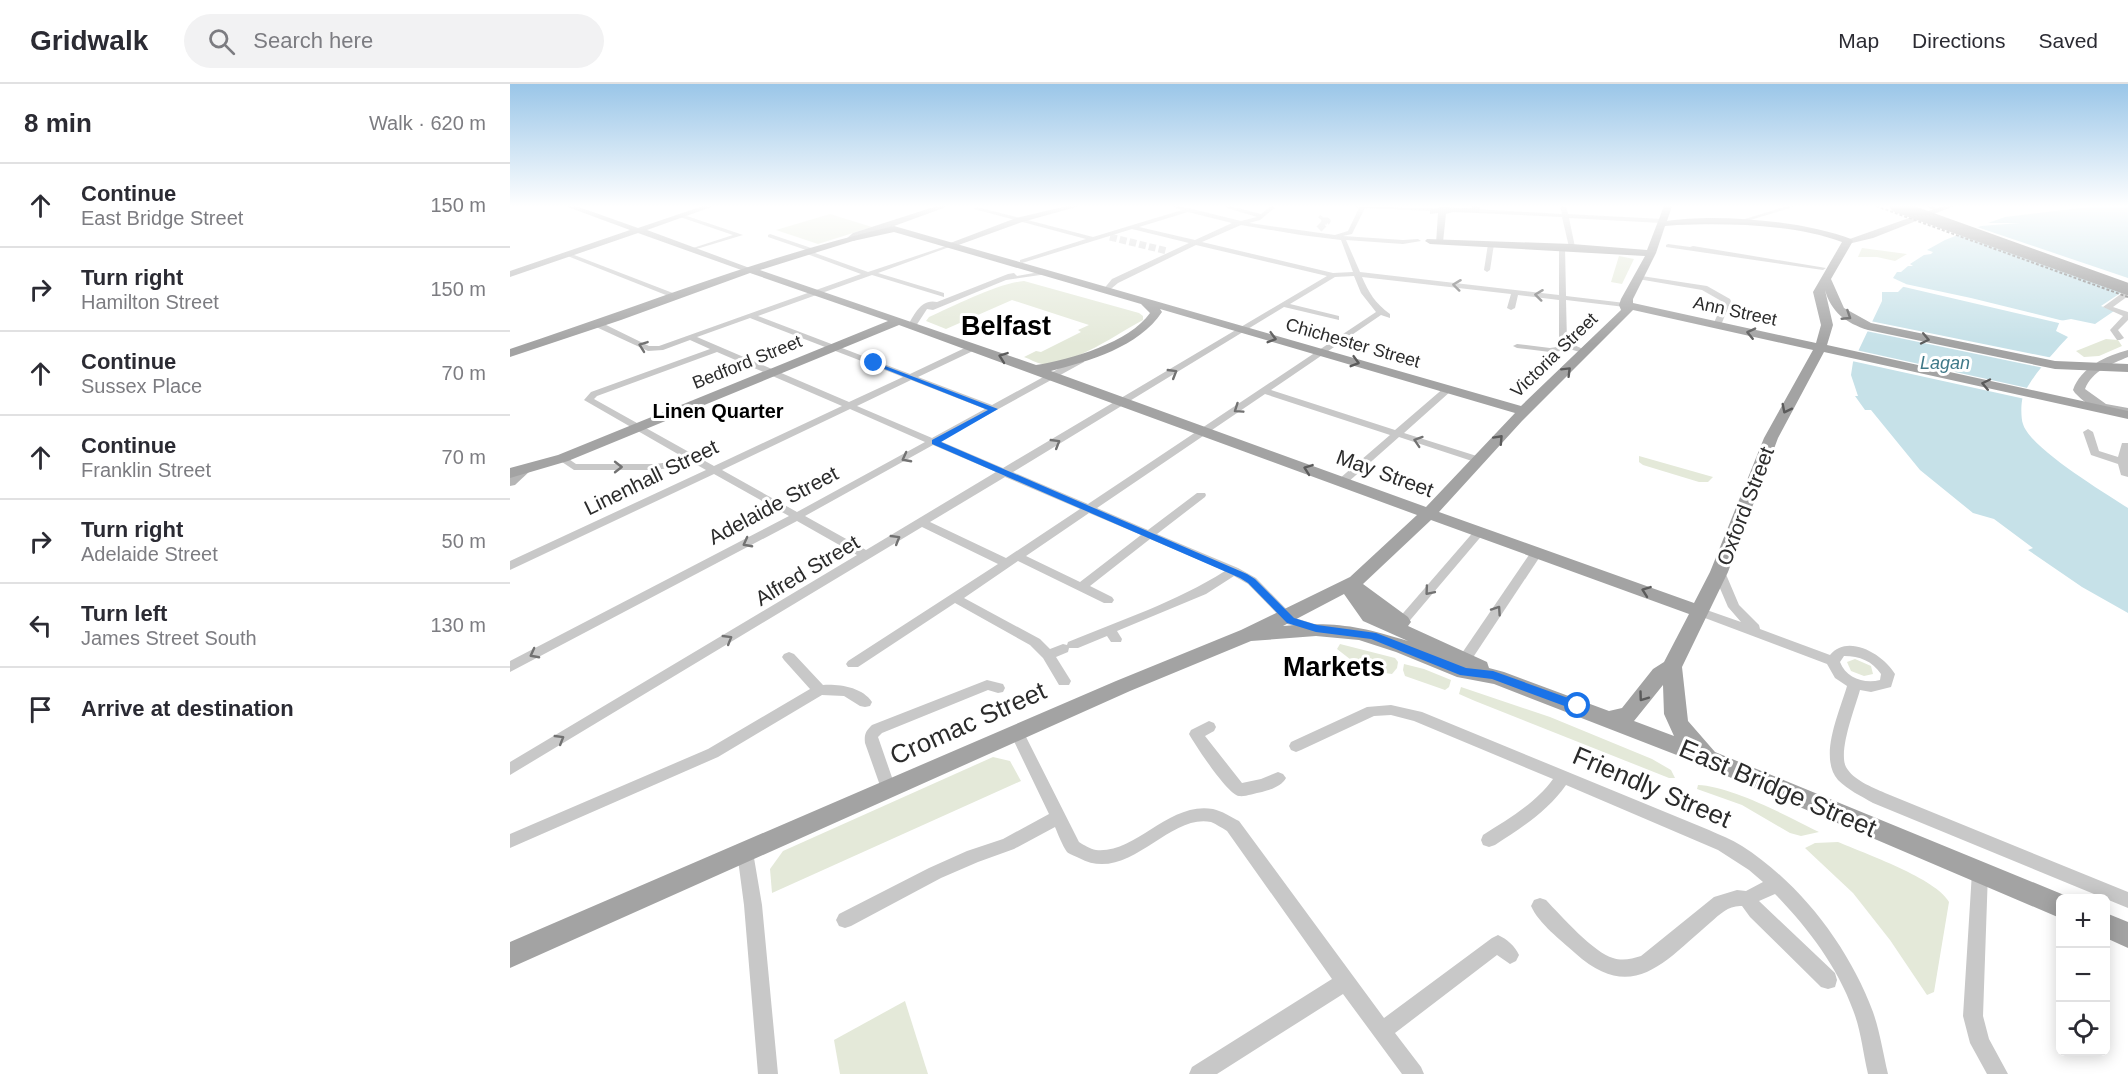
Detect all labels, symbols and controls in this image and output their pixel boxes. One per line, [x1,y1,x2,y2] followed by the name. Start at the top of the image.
[184,14,604,68] search box
[30,25,148,56] text: Gridwalk
[205,25,238,58] icon: search
[253,28,373,53] text: Search here
[1838,29,1879,52] text: Map
[1912,29,2005,52] text: Directions
[2038,29,2098,52] text: Saved
[24,108,92,138] text: 8 min
[369,112,486,134] text: Walk · 620 m
[81,181,176,206] text: Continue
[24,189,57,222] icon: ahead
[430,194,486,216] text: 150 m
[81,207,243,229] text: East Bridge Street
[81,265,183,290] text: Turn right
[24,273,57,306] icon: right
[430,278,486,300] text: 150 m
[1452,280,1461,292] one-way arrow
[1534,289,1543,302] one-way arrow
[81,291,219,313] text: Hamilton Street
[1691,292,1779,330] street label: Ann Street
[1507,309,1601,401] street label: Victoria Street
[1841,309,1852,320] one-way arrow
[961,311,1051,341] district label: Belfast
[1283,314,1423,372] street label: Chichester Street
[1746,327,1756,340] one-way arrow
[689,331,805,393] street label: Bedford Street
[1266,331,1277,343] one-way arrow
[1920,331,1930,344] one-way arrow
[639,340,649,353] one-way arrow
[81,349,176,374] text: Continue
[860,349,886,375] route end
[998,351,1009,364] one-way arrow
[1920,353,1970,373] water label: Lagan
[1350,355,1360,367] one-way arrow
[24,357,57,390] icon: ahead
[442,362,486,384] text: 70 m
[1167,368,1177,380] one-way arrow
[1560,368,1571,379] one-way arrow
[81,375,202,397] text: Sussex Place
[1981,378,1991,391] one-way arrow
[652,400,784,422] district label: Linen Quarter
[1234,402,1245,413] one-way arrow
[1782,403,1794,414] one-way arrow
[81,433,176,458] text: Continue
[580,435,722,519] street label: Linenhall Street
[1413,435,1424,448] one-way arrow
[1491,435,1502,446] one-way arrow
[1050,438,1060,450] one-way arrow
[24,441,57,474] icon: ahead
[1712,443,1778,568] street label: Oxford Street
[1333,445,1437,501] street label: May Street
[442,446,486,468] text: 70 m
[902,451,912,462] one-way arrow
[81,459,211,481] text: Franklin Street
[613,461,622,474] one-way arrow
[704,461,842,549] street label: Adelaide Street
[1303,463,1314,476] one-way arrow
[81,517,183,542] text: Turn right
[24,525,57,558] icon: right
[442,530,486,552] text: 50 m
[751,530,863,610] street label: Alfred Street
[742,535,753,547] one-way arrow
[890,535,900,547] one-way arrow
[81,543,218,565] text: Adelaide Street
[1425,584,1436,595] one-way arrow
[1641,586,1652,599] one-way arrow
[81,601,167,626] text: Turn left
[1490,606,1501,617] one-way arrow
[24,609,57,642] icon: left
[430,614,486,636] text: 130 m
[81,627,257,649] text: James Street South
[722,635,732,647] one-way arrow
[530,647,541,658] one-way arrow
[1283,652,1385,682] district label: Markets
[885,675,1051,771] street label: Cromac Street
[1639,691,1650,702] one-way arrow
[1564,692,1590,718] route start
[24,693,57,726] icon: arrive
[81,696,294,721] text: Arrive at destination
[1675,733,1882,843] street label: East Bridge Street
[554,734,564,746] one-way arrow
[1568,740,1736,834] street label: Friendly Street
[2056,894,2110,1056] map controls
[2056,894,2110,948] button: +
[2056,948,2110,1002] button: −
[2056,1002,2110,1056] button: locate

